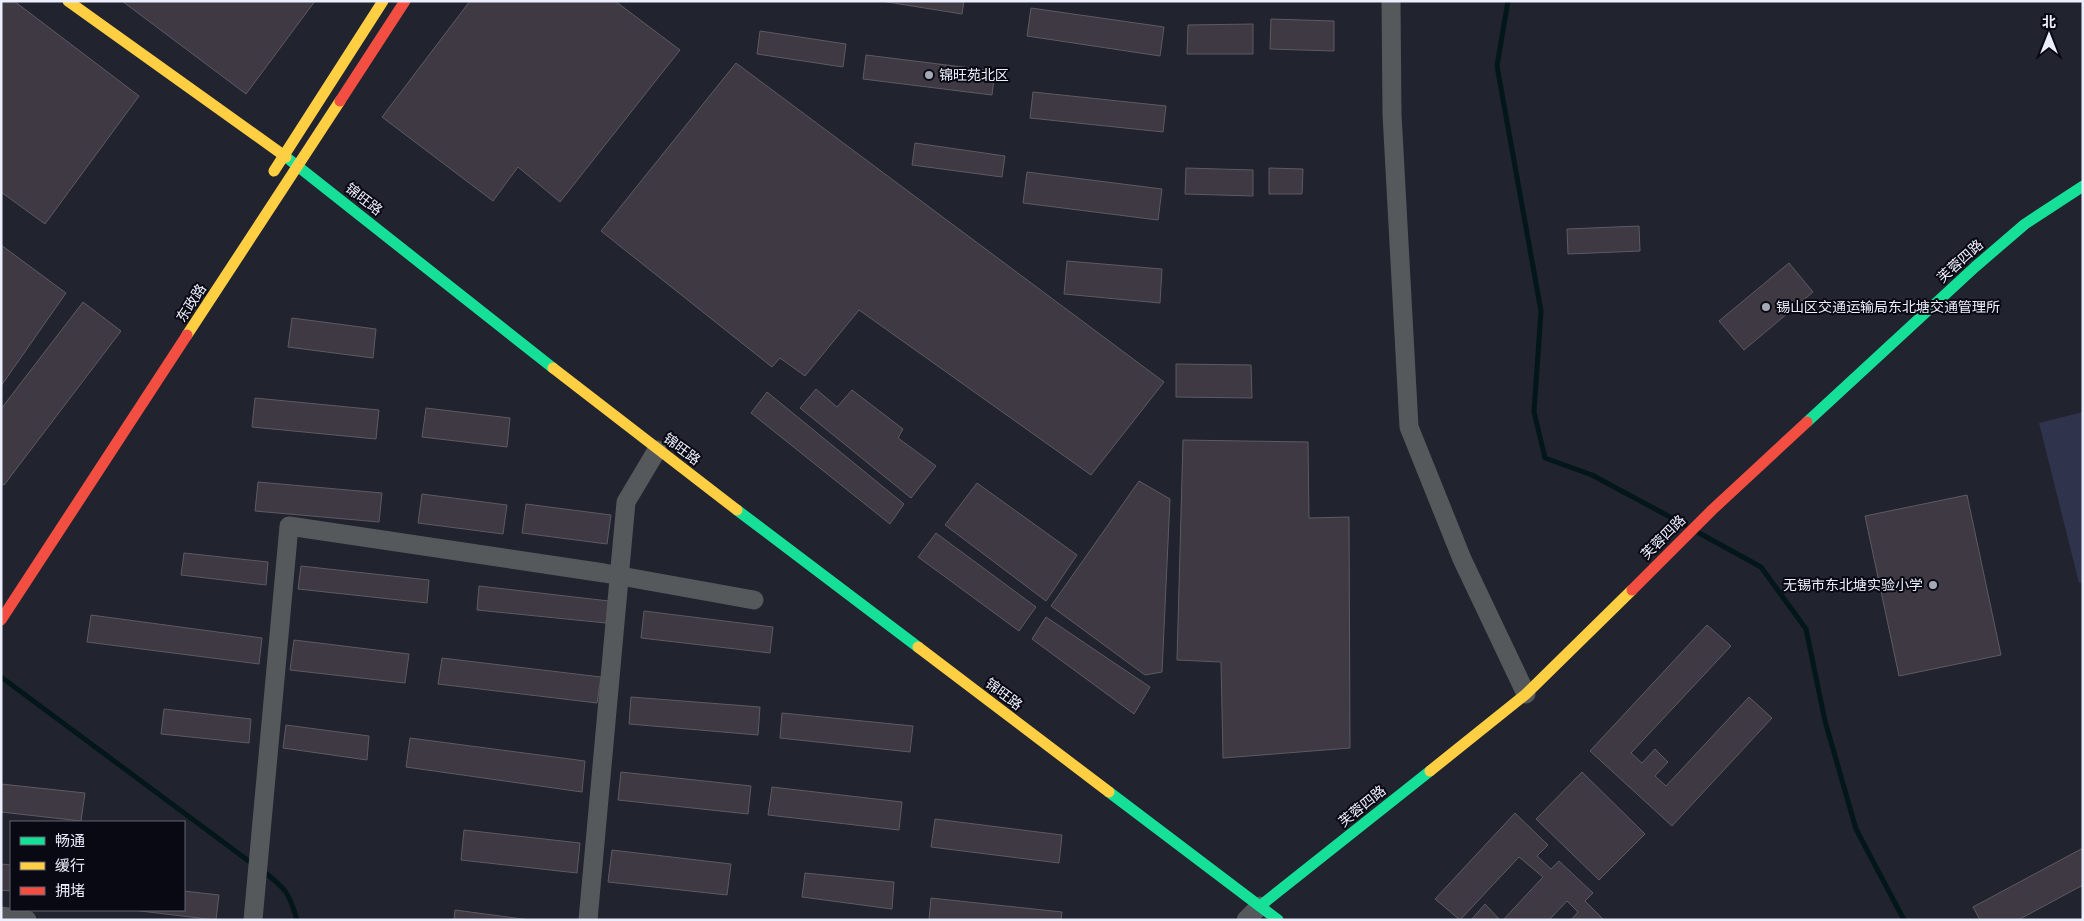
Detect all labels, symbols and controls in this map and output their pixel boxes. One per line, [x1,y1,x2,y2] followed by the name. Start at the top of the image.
[2024,10,2074,60] north arrow
[2042,14,2056,31] text: 北
[939,67,1009,84] place label: 锦旺苑北区
[923,69,935,81] marker: 锦旺苑北区
[342,180,385,219] street label: 锦旺路
[1934,236,1987,286] street label: 芙蓉四路
[173,281,210,326] street label: 东政路
[1776,299,2000,316] place label: 锡山区交通运输局东北塘交通管理所
[1760,301,1772,313] marker: 锡山区交通运输局东北塘交通管理所
[660,430,704,469] street label: 锦旺路
[1638,512,1689,563] street label: 芙蓉四路
[1783,577,1923,594] place label: 无锡市东北塘实验小学
[1927,579,1939,591] marker: 无锡市东北塘实验小学
[982,675,1026,714] street label: 锦旺路
[1335,782,1389,831] street label: 芙蓉四路
[10,821,185,911] legend
[55,832,85,850] text: 畅通
[55,857,85,875] text: 缓行
[55,882,85,900] text: 拥堵

